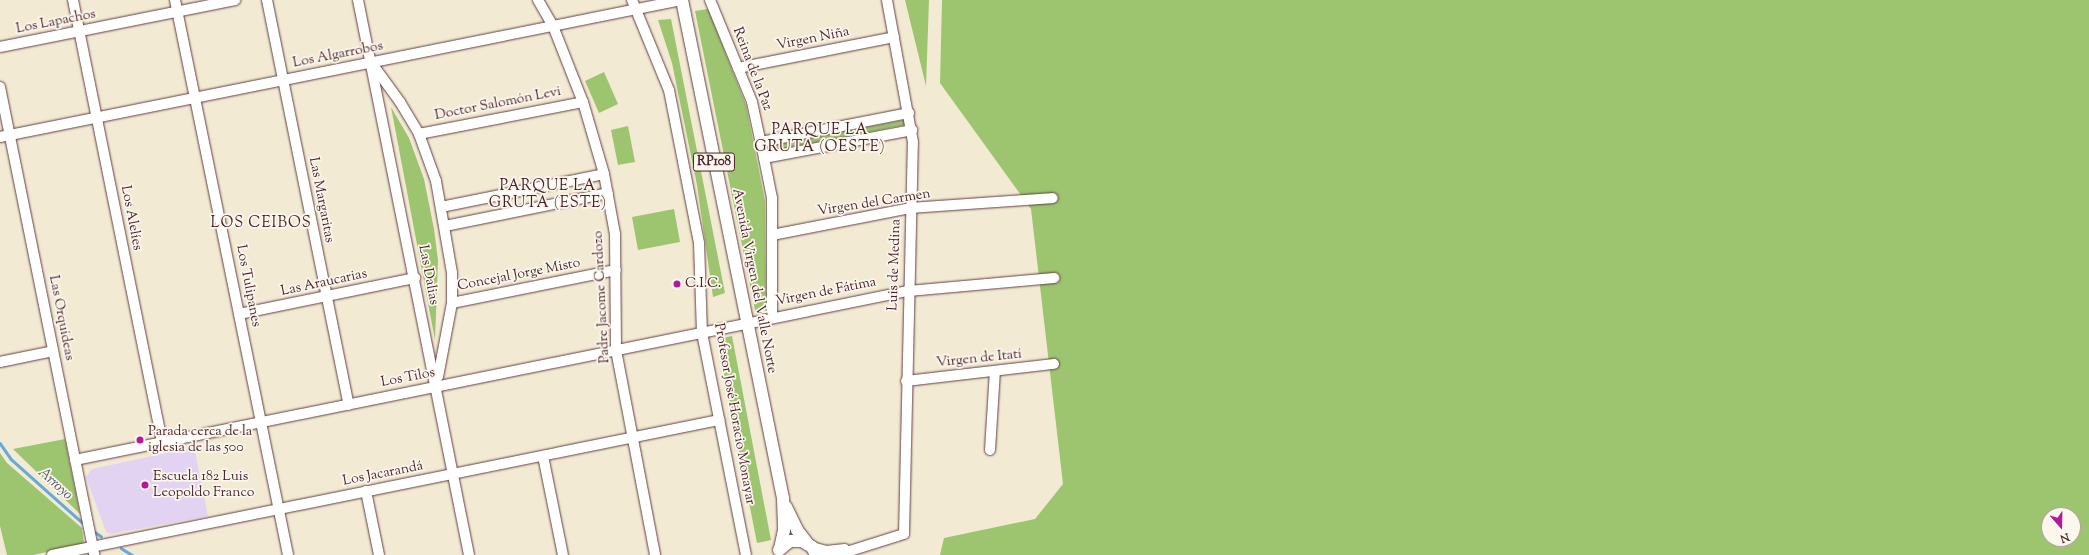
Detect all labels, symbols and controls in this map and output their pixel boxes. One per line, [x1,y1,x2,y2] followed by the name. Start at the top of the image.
[15,6,97,38] street label: Los Lapachos
[775,24,851,54] street label: Virgen Niña
[728,25,776,113] street label: Reina de la Paz
[291,38,385,72] street label: Los Algarrobos
[433,84,563,124] street label: Doctor Salomón Levi
[754,121,886,156] district label: PARQUE LA GRUTA (OESTE)
[692,151,736,173] road number: RP108
[304,156,338,244] street label: Las Margaritas
[489,177,607,212] district label: PARQUE LA GRUTA (ESTE)
[116,184,146,252] street label: Los Alelíes
[816,186,932,220] street label: Virgen del Carmen
[728,187,780,375] street label: Avenida Virgen del Valle Norte
[210,215,312,233] district label: LOS CEIBOS
[885,219,905,311] street label: Luis de Medina
[590,230,614,364] street label: Padre Jacome Cardozo
[232,243,264,329] street label: Los Tulipanes
[414,244,442,306] street label: Las Dalias
[456,255,582,295] street label: Concejal Jorge Misto
[279,266,369,300] street label: Las Araucarias
[45,274,77,362] street label: Las Orquídeas
[774,274,878,310] street label: Virgen de Fátima
[685,276,721,292] place label: C.I.C.
[672,279,682,289] marker: C.I.C.
[710,322,758,506] street label: Profesor José Horacio Monayar
[935,346,1023,372] street label: Virgen de Itatí
[380,365,436,391] street label: Los Tilos
[148,424,252,456] place label: Parada cerca de la iglesia de las 500
[135,435,145,445] marker: Parada cerca de la iglesia de las 500
[341,458,425,490] street label: Los Jacarandá
[34,464,76,504] water label: Arroyo
[153,469,254,502] place label: Escuela 182 Luis Leopoldo Franco
[140,480,150,490] marker: Escuela 182 Luis Leopoldo Franco
[2041,507,2081,547] north arrow
[2058,528,2072,546] text: N

